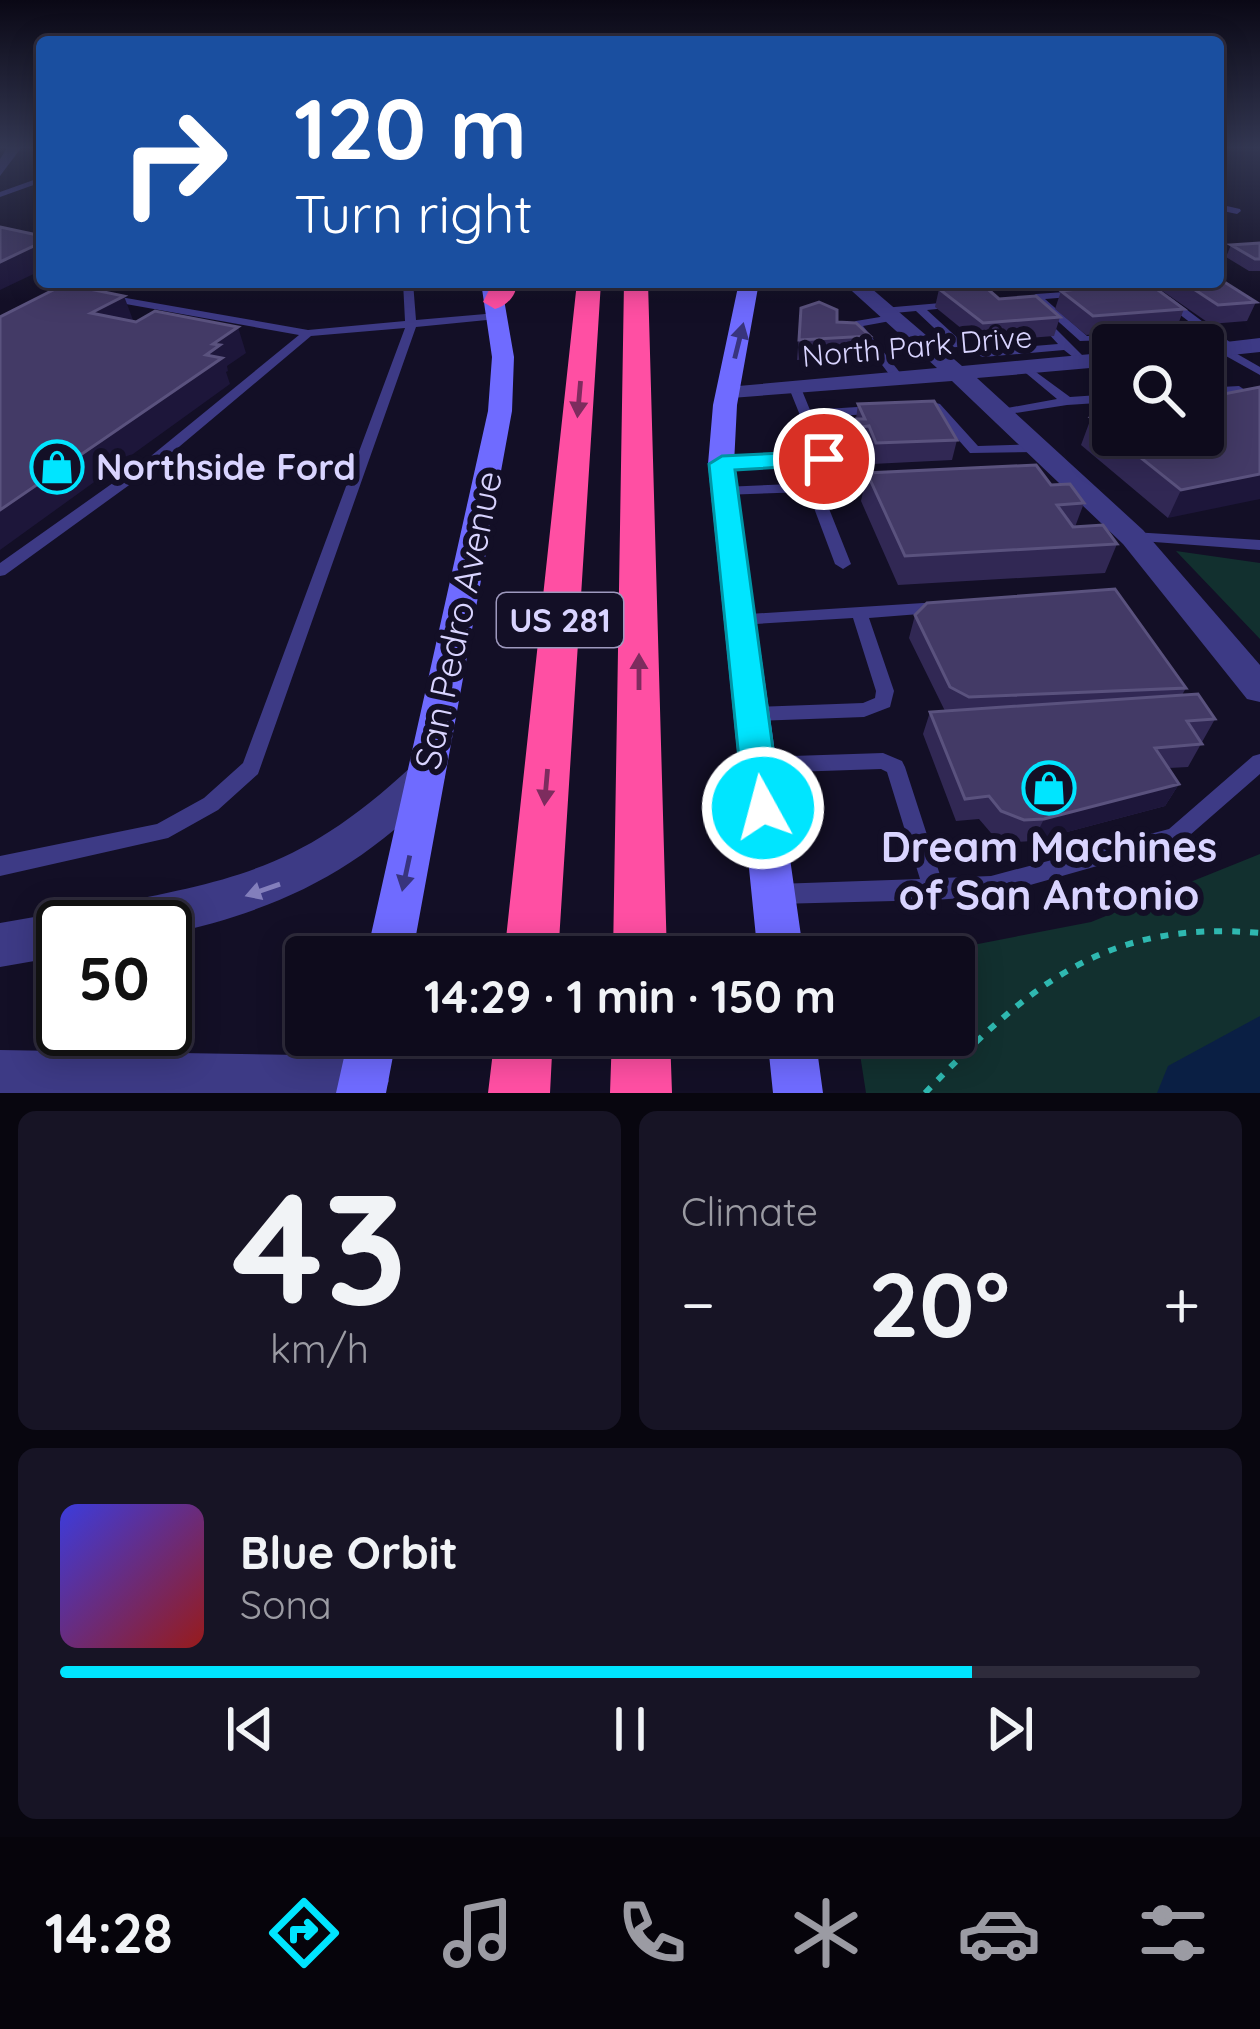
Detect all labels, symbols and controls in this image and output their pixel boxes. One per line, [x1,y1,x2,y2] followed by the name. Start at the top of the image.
[294,75,527,180] text: 120 m
[96,84,252,240] icon: right
[294,179,533,247] text: Turn right
[800,317,1034,375] street label: North Park Drive
[730,323,749,360] one-way arrow
[1092,324,1224,456] map controls
[1092,324,1224,456] button: search
[569,380,588,418] one-way arrow
[773,408,875,510] pin
[791,426,857,492] icon: arrive
[29,439,85,495] shop icon: Northside Ford
[96,444,356,489] place label: Northside Ford
[404,467,511,773] street label: San Pedro Avenue
[497,593,623,647] road number: US 281
[629,652,648,690] one-way arrow
[700,745,826,871] position arrow
[1021,760,1077,816] shop icon: Dream Machines of San Antonio
[536,769,555,806] one-way arrow
[881,820,1217,921] place label: Dream Machines of San Antonio
[396,855,415,892] one-way arrow
[245,882,281,900] one-way arrow
[36,900,192,1056] speed limit sign: 50
[424,968,836,1024] text: 14:29 · 1 min · 150 m
[232,1148,407,1343] text: 43
[681,1187,818,1236] text: Climate
[868,1247,1010,1360] text: 20°
[681,1262,715,1345] text: −
[1163,1262,1200,1345] text: +
[270,1324,369,1373] text: km/h
[240,1524,458,1580] text: Blue Orbit
[240,1580,332,1629] text: Sona
[217,1696,283,1762] icon: previous
[597,1696,663,1762] icon: pause
[977,1696,1043,1762] icon: next
[262,1891,346,1975] icon: directions
[436,1891,520,1975] icon: music
[610,1891,694,1975] icon: phone
[784,1891,868,1975] icon: climate
[957,1891,1041,1975] icon: car
[1131,1891,1215,1975] icon: filters
[45,1899,173,1967] text: 14:28

